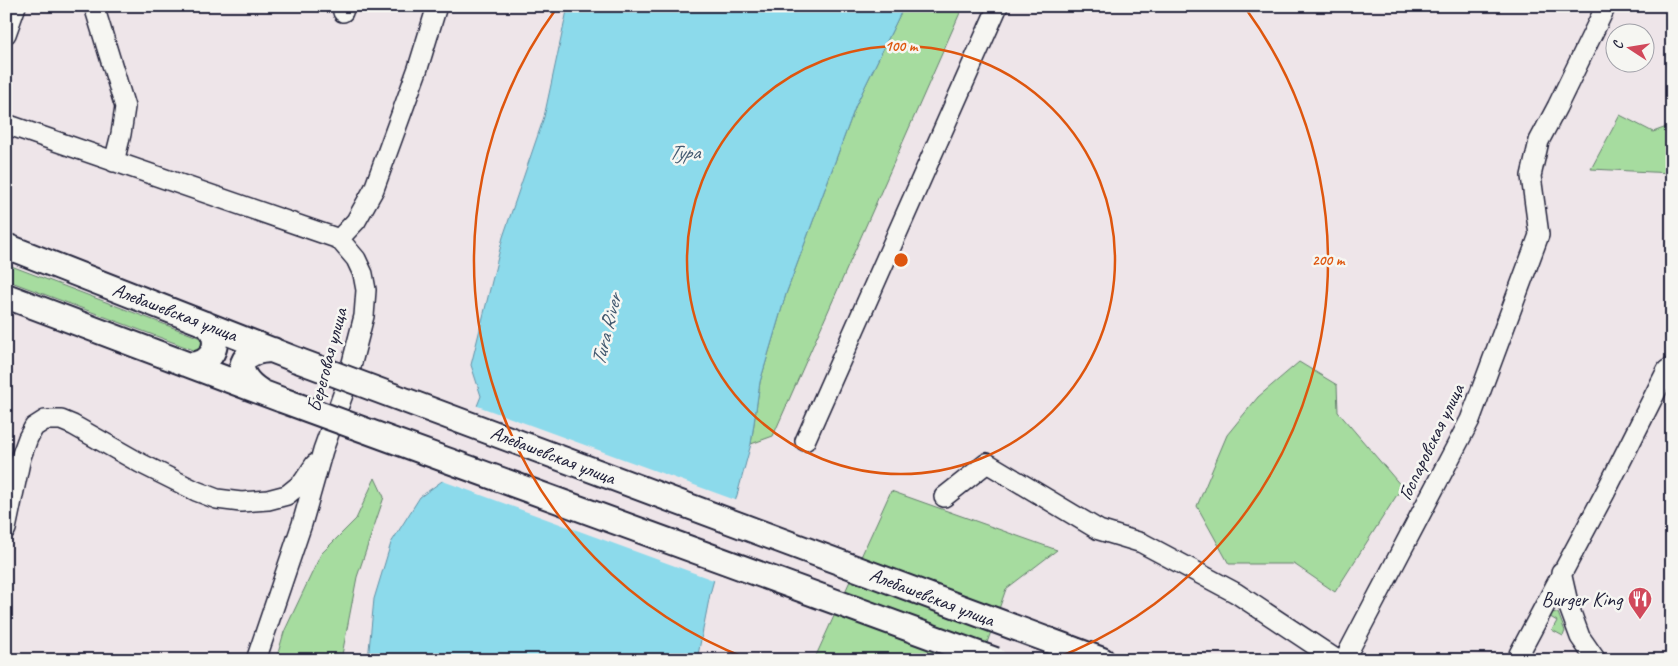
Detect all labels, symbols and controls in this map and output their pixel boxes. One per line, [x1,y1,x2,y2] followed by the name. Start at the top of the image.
[1606,22,1656,72] north arrow
[885,37,919,56] text: 100 m
[1609,38,1627,51] text: С
[668,139,702,165] water label: Тура
[892,251,910,269] centre of rings
[1312,251,1346,270] text: 200 m
[109,277,243,348] street label: Алебашевская улица
[585,288,628,368] water label: Tura River
[301,304,353,415] street label: Береговая улица
[1392,378,1471,504] street label: Госпаровская улица
[487,420,621,491] street label: Алебашевская улица
[866,562,1000,633] street label: Алебашевская улица
[1627,586,1653,620] restaurant icon: Burger King
[1542,587,1624,612] place label: Burger King

